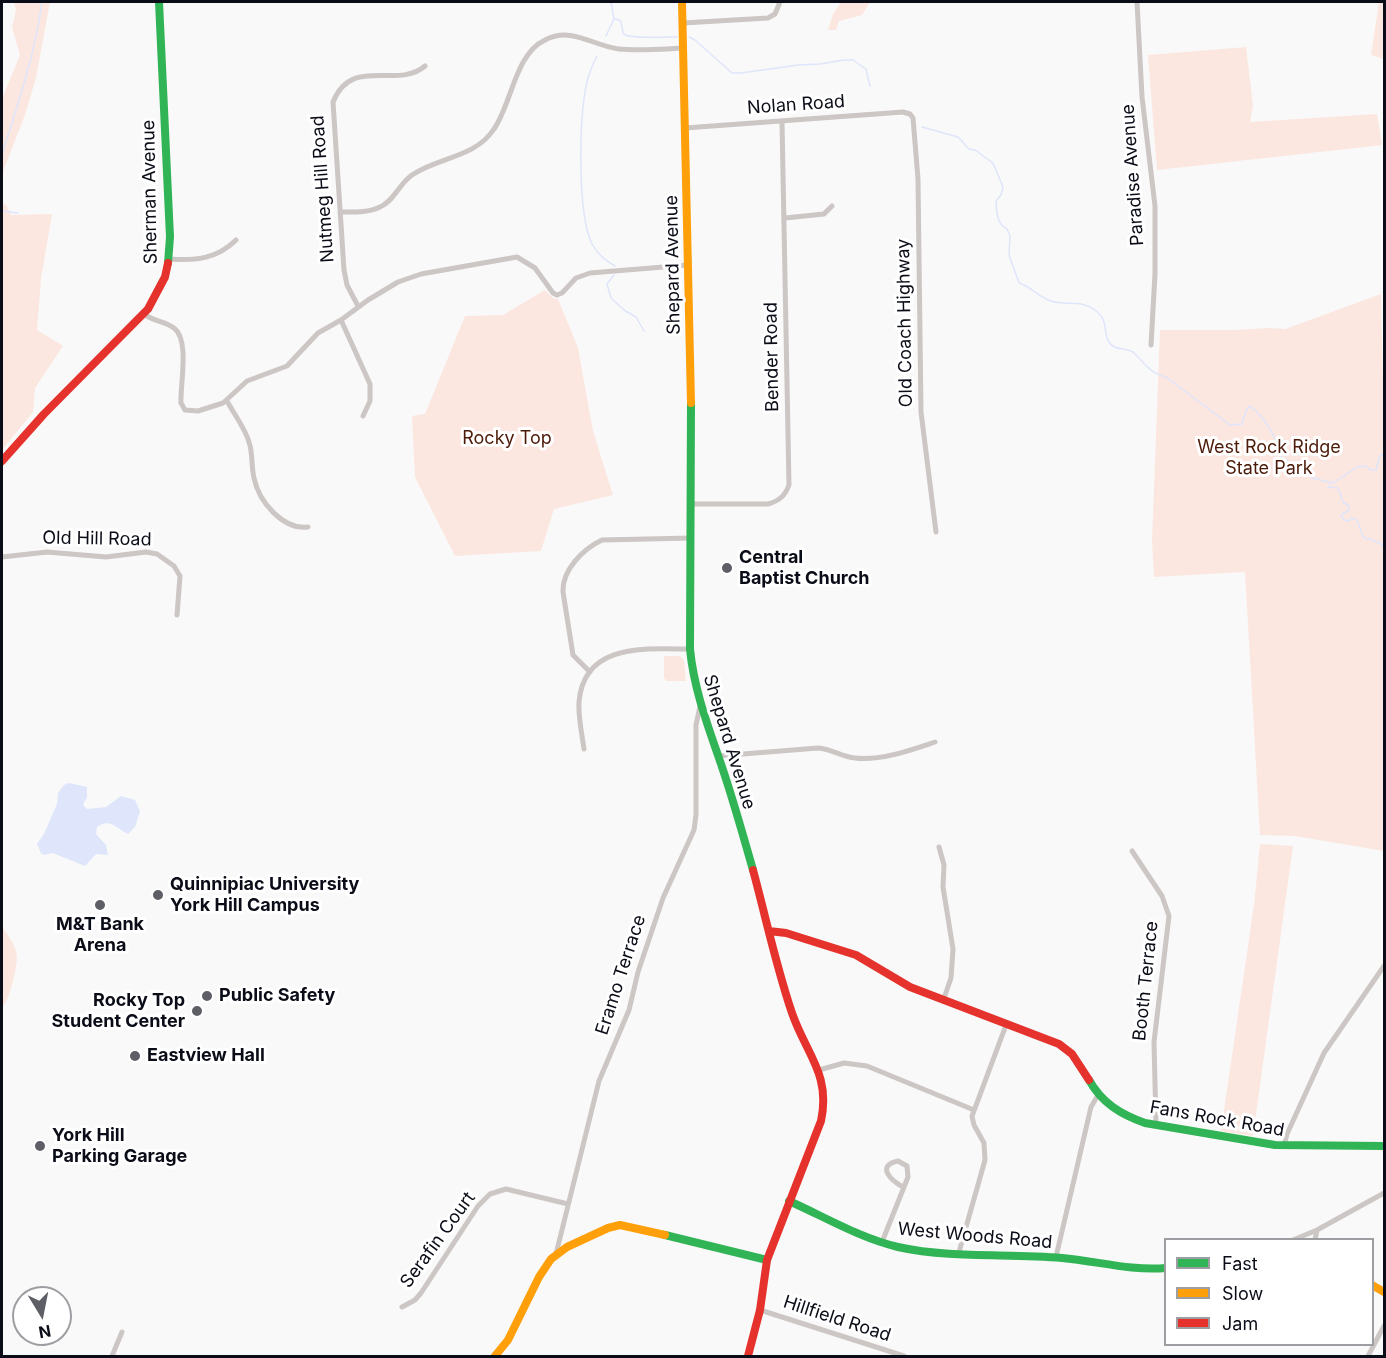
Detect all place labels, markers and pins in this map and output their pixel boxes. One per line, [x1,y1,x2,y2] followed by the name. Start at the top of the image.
[739,547,870,590] place label: Central Baptist Church
[720,561,734,575] marker: Central Baptist Church
[170,874,359,916] place label: Quinnipiac University York Hill Campus
[151,888,165,902] marker: Quinnipiac University York Hill Campus
[93,898,107,912] marker: M&T Bank Arena
[56,914,144,956] place label: M&T Bank Arena
[219,985,335,1007] place label: Public Safety
[200,989,214,1003] marker: Public Safety
[52,990,185,1032] place label: Rocky Top Student Center
[190,1004,204,1018] marker: Rocky Top Student Center
[147,1045,265,1067] place label: Eastview Hall
[128,1049,142,1063] marker: Eastview Hall
[52,1125,187,1168] place label: York Hill Parking Garage
[33,1139,47,1153] marker: York Hill Parking Garage

